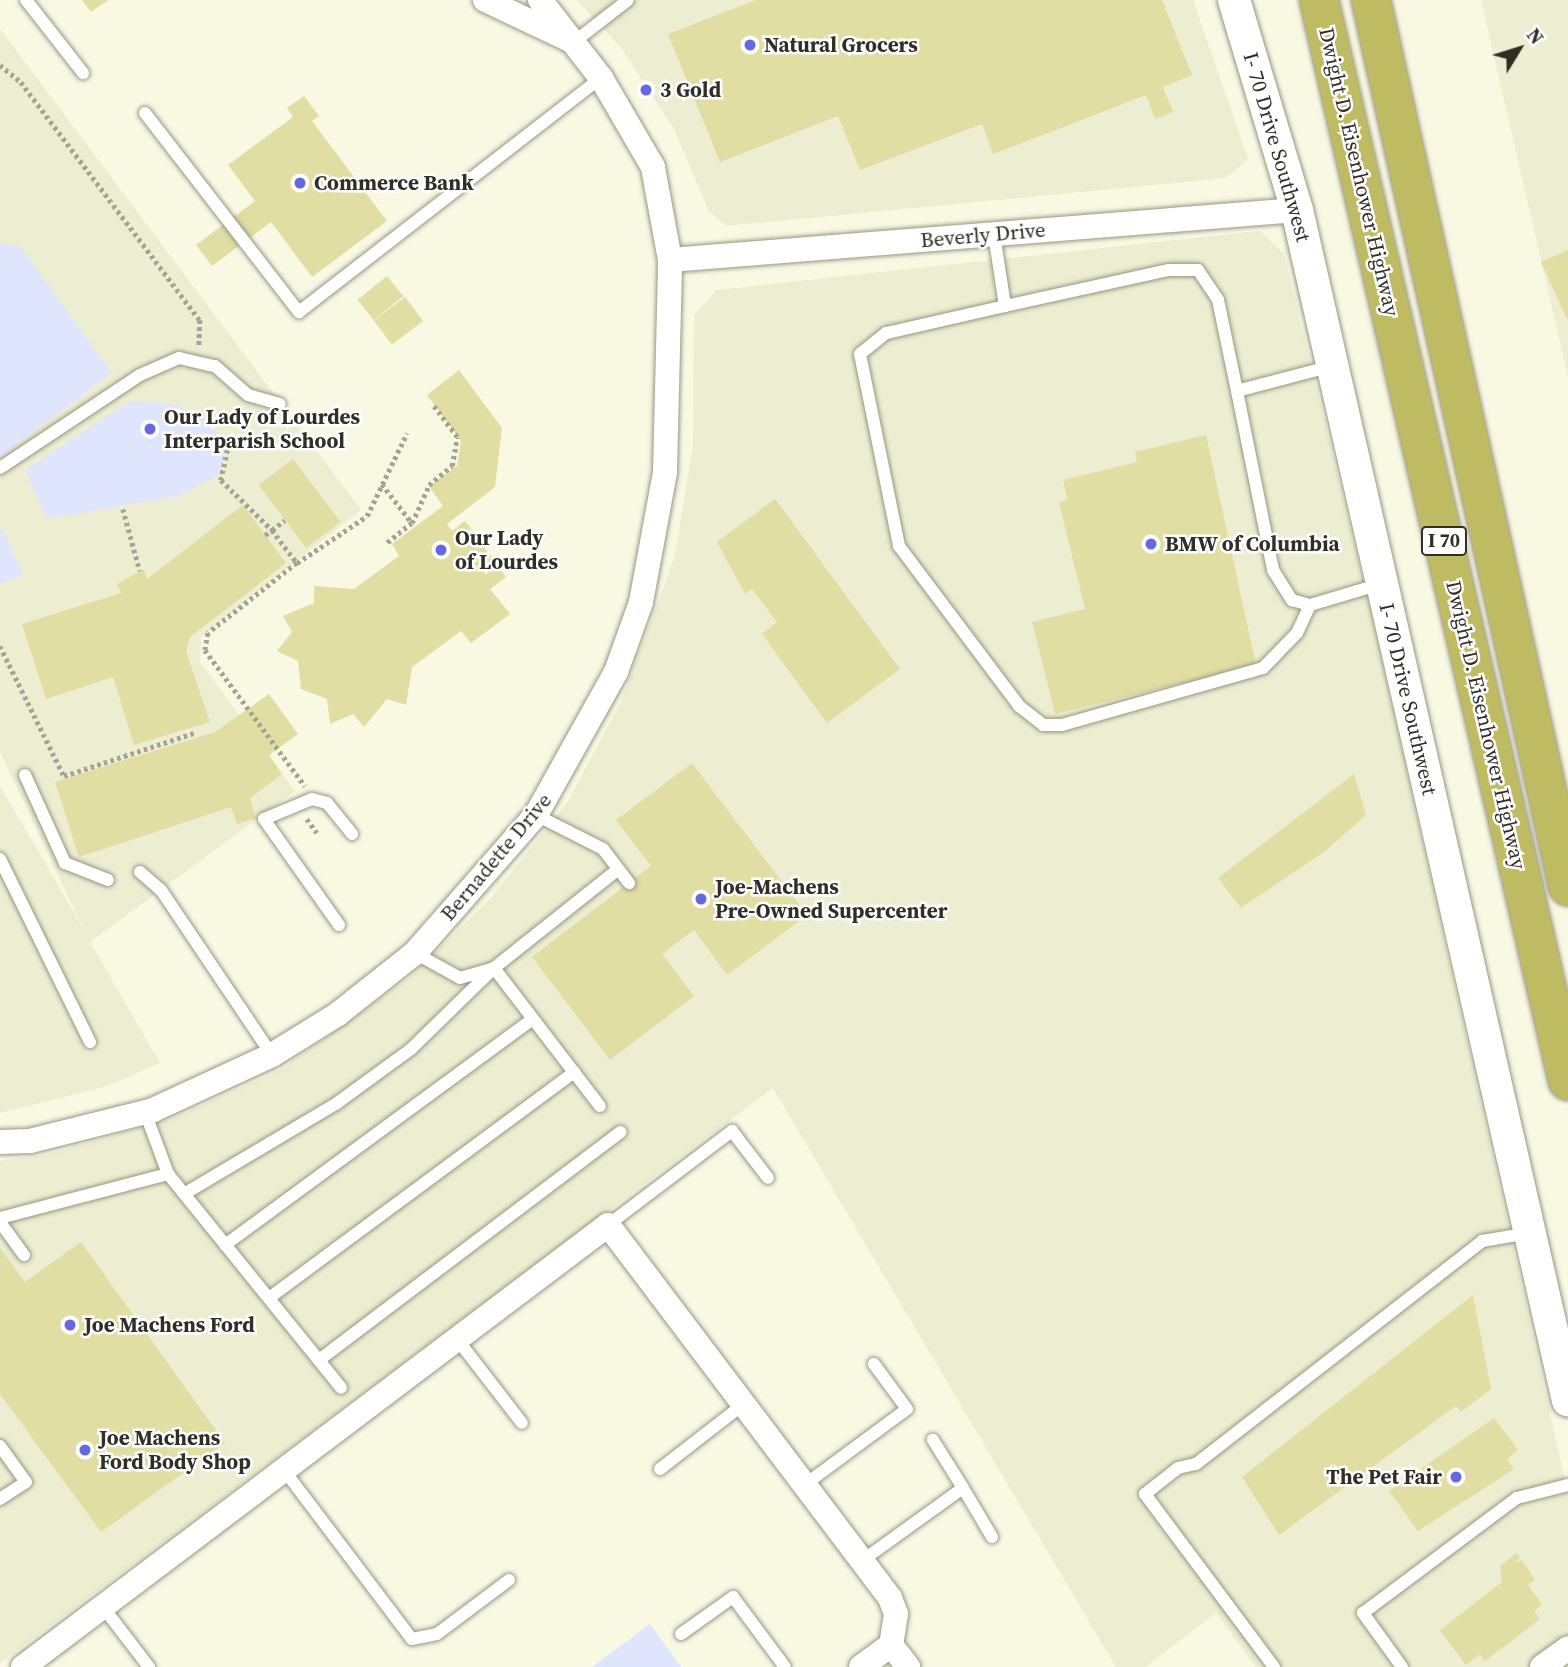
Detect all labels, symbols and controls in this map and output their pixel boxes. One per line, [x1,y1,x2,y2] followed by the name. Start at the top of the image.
[1484,14,1554,84] north arrow
[1521,23,1550,50] text: N
[1313,25,1405,319] street label: Dwight D. Eisenhower Highway
[764,32,918,58] place label: Natural Grocers
[742,37,758,53] marker: Natural Grocers
[1238,49,1316,245] street label: I- 70 Drive Southwest
[660,77,721,103] place label: 3 Gold
[638,82,654,98] marker: 3 Gold
[314,170,474,196] place label: Commerce Bank
[292,175,308,191] marker: Commerce Bank
[919,217,1047,253] street label: Beverly Drive
[164,404,360,454] place label: Our Lady of Lourdes Interparish School
[142,421,158,437] marker: Our Lady of Lourdes Interparish School
[455,525,558,575] place label: Our Lady of Lourdes
[1420,526,1468,556] road number: I 70
[1165,531,1340,557] place label: BMW of Columbia
[1143,536,1159,552] marker: BMW of Columbia
[433,542,449,558] marker: Our Lady of Lourdes
[1440,578,1532,872] street label: Dwight D. Eisenhower Highway
[1374,601,1442,797] street label: I- 70 Drive Southwest
[435,788,557,926] street label: Bernadette Drive
[715,874,947,924] place label: Joe-Machens Pre-Owned Supercenter
[693,891,709,907] marker: Joe-Machens Pre-Owned Supercenter
[84,1312,255,1338] place label: Joe Machens Ford
[62,1317,78,1333] marker: Joe Machens Ford
[99,1425,251,1475] place label: Joe Machens Ford Body Shop
[77,1442,93,1458] marker: Joe Machens Ford Body Shop
[1326,1464,1442,1490] place label: The Pet Fair
[1448,1469,1464,1485] marker: The Pet Fair

